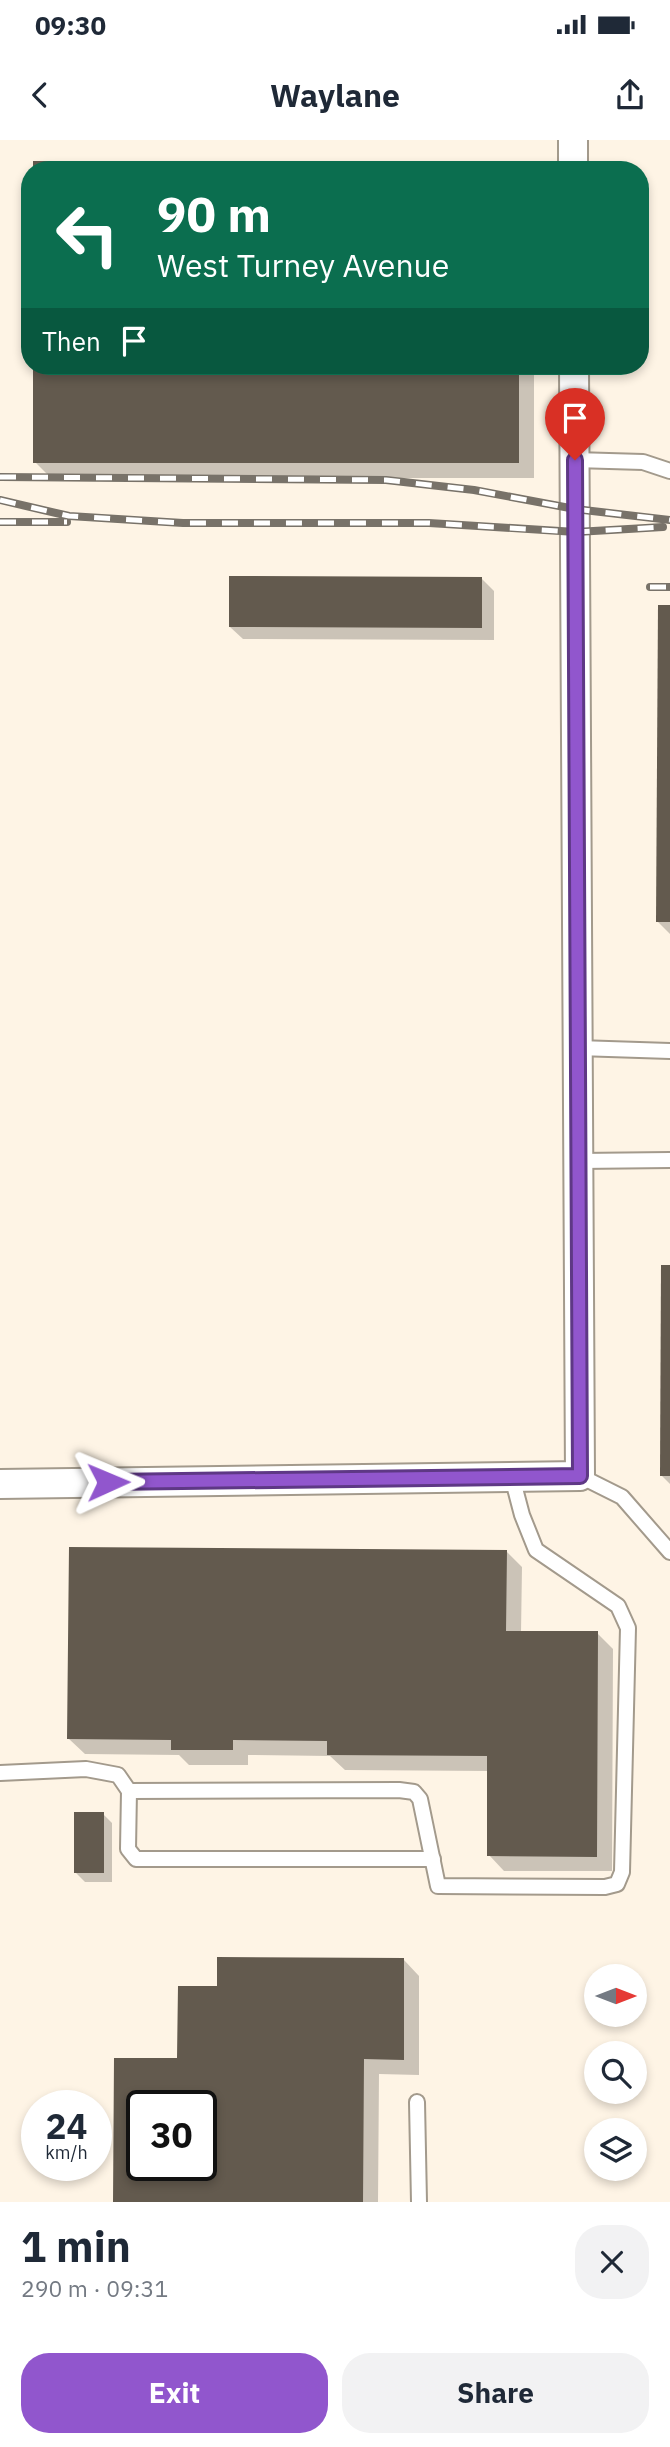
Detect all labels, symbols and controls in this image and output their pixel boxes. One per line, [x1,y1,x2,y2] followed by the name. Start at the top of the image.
[35,8,106,42] text: 09:30
[270,74,400,116] text: Waylane
[21,76,59,114] icon: back
[611,76,649,114] icon: share
[157,182,271,245] text: 90 m
[42,189,133,280] icon: left
[157,244,449,286] text: West Turney Avenue
[115,322,153,360] icon: arrive
[42,324,101,358] text: Then
[545,388,605,460] pin
[556,399,594,437] icon: arrive
[71,1445,145,1519] position arrow
[584,1964,648,2026] north arrow
[584,1964,647,2181] map controls
[584,2041,647,2104] button: search
[126,2090,217,2181] speed limit sign: 30
[45,2103,88,2149] text: 24
[584,2118,647,2181] button: layers
[45,2141,88,2164] text: km/h
[21,2219,131,2274] text: 1 min
[575,2225,649,2299] button: close
[21,2273,168,2303] text: 290 m · 09:31
[21,2353,328,2433] button: Exit
[342,2353,649,2433] button: Share

